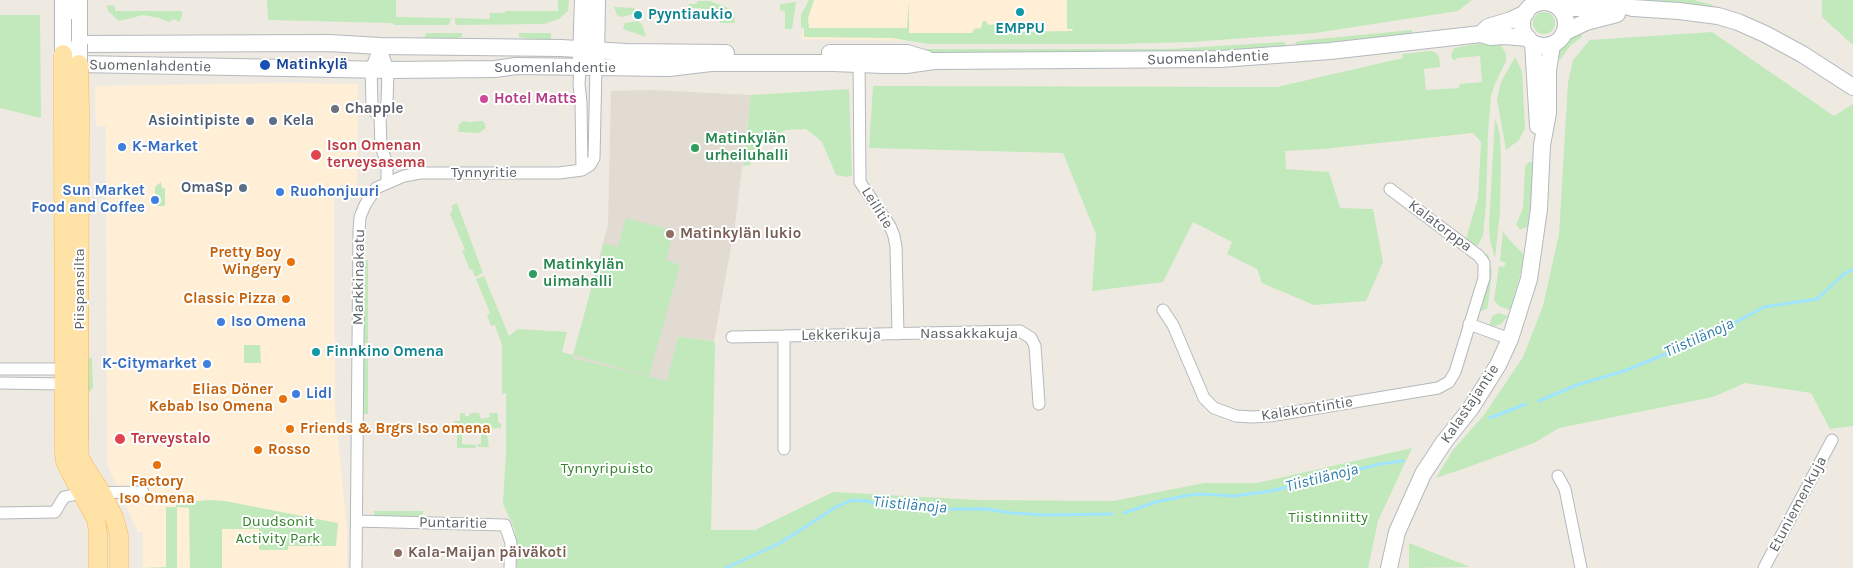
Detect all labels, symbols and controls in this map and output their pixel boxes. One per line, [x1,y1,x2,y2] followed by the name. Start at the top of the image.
[648,6,732,24] place label: Pyyntiaukio
[1014,6,1026,18] marker: EMPPU
[632,9,644,21] marker: Pyyntiaukio
[995,20,1045,38] place label: EMPPU
[1147,47,1269,69] street label: Suomenlahdentie
[89,56,211,76] street label: Suomenlahdentie
[276,56,348,74] place label: Matinkylä
[258,58,272,72] marker: Matinkylä
[494,59,616,77] street label: Suomenlahdentie
[494,90,577,108] place label: Hotel Matts
[478,93,490,105] marker: Hotel Matts
[345,100,403,118] place label: Chapple
[329,103,341,115] marker: Chapple
[148,112,240,130] place label: Asiointipiste
[283,112,314,130] place label: Kela
[244,115,256,127] marker: Asiointipiste
[267,115,279,127] marker: Kela
[705,130,789,165] place label: Matinkylän urheiluhalli
[327,137,426,172] place label: Ison Omenan terveysasema
[132,138,198,156] place label: K-Market
[116,141,128,153] marker: K-Market
[689,142,701,154] marker: Matinkylän urheiluhalli
[309,148,323,162] marker: Ison Omenan terveysasema
[451,164,517,182] street label: Tynnyritie
[181,179,233,197] place label: OmaSp
[31,182,145,217] place label: Sun Market Food and Coffee
[237,182,249,194] marker: OmaSp
[290,183,379,201] place label: Ruohonjuuri
[857,184,897,232] street label: Leilitie
[274,186,286,198] marker: Ruohonjuuri
[149,194,161,206] marker: Sun Market Food and Coffee
[1405,196,1475,256] street label: Kalatorppa
[680,225,801,243] place label: Matinkylän lukio
[664,228,676,240] marker: Matinkylän lukio
[349,229,369,325] street label: Markkinakatu
[210,244,281,279] place label: Pretty Boy Wingery
[71,248,89,330] street label: Piispansilta
[285,256,297,268] marker: Pretty Boy Wingery
[543,256,624,291] place label: Matinkylän uimahalli
[527,268,539,280] marker: Matinkylän uimahalli
[183,290,276,308] place label: Classic Pizza
[280,293,292,305] marker: Classic Pizza
[231,313,306,331] place label: Iso Omena
[1661,314,1737,362] water label: Tiistilänoja
[215,316,227,328] marker: Iso Omena
[801,325,881,345] street label: Lekkerikuja
[920,325,1018,343] street label: Nassakkakuja
[326,343,444,361] place label: Finnkino Omena
[310,346,322,358] marker: Finnkino Omena
[102,355,197,373] place label: K-Citymarket
[201,358,213,370] marker: K-Citymarket
[1437,361,1503,447] street label: Kalastajantie
[149,381,273,416] place label: Elias Döner Kebab Iso Omena
[306,385,332,403] place label: Lidl
[290,388,302,400] marker: Lidl
[277,393,289,405] marker: Elias Döner Kebab Iso Omena
[1260,393,1354,425] street label: Kalakontintie
[300,420,491,438] place label: Friends & Brgrs Iso omena
[284,423,296,435] marker: Friends & Brgrs Iso omena
[131,430,211,448] place label: Terveystalo
[113,432,127,446] marker: Terveystalo
[268,441,310,459] place label: Rosso
[252,444,264,456] marker: Rosso
[1765,453,1831,555] street label: Etuniemenkuja
[151,459,163,471] marker: Factory Iso Omena
[561,460,653,478] park label: Tynnyripuisto
[1284,460,1360,496] water label: Tiistilänoja
[119,473,195,508] place label: Factory Iso Omena
[872,492,948,518] water label: Tiistilänoja
[1288,509,1368,527] park label: Tiistinniitty
[235,513,321,548] park label: Duudsonit Activity Park
[419,513,487,533] street label: Puntaritie
[408,544,567,562] place label: Kala-Maijan päiväkoti
[392,547,404,559] marker: Kala-Maijan päiväkoti

